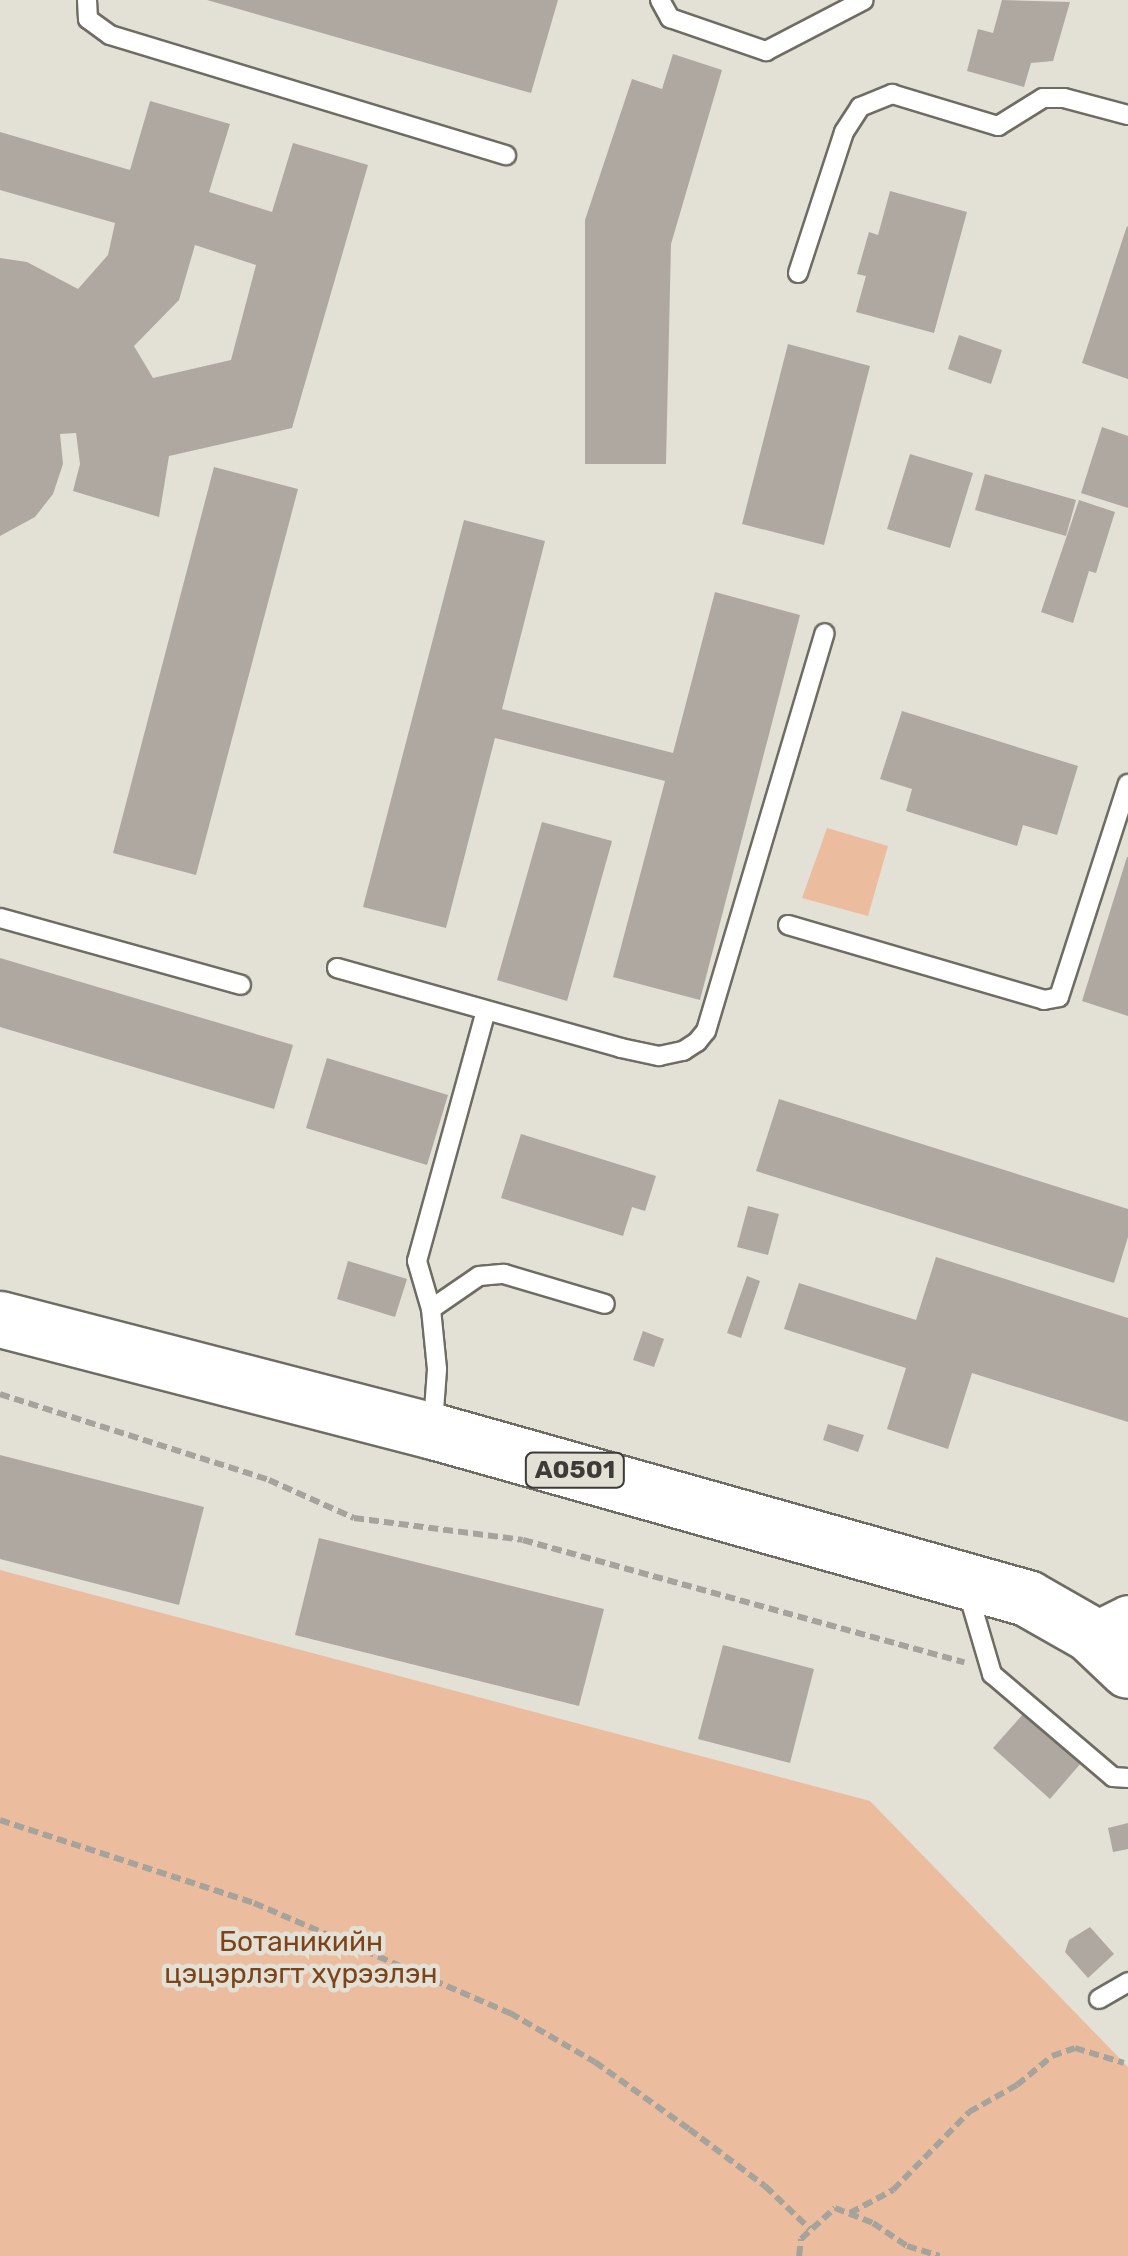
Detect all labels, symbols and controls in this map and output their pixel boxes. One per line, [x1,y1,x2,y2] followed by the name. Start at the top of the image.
[522,1450,628,1490] road number: A0501
[164,1925,438,1991] park label: Ботаникийн цэцэрлэгт хүрээлэн

